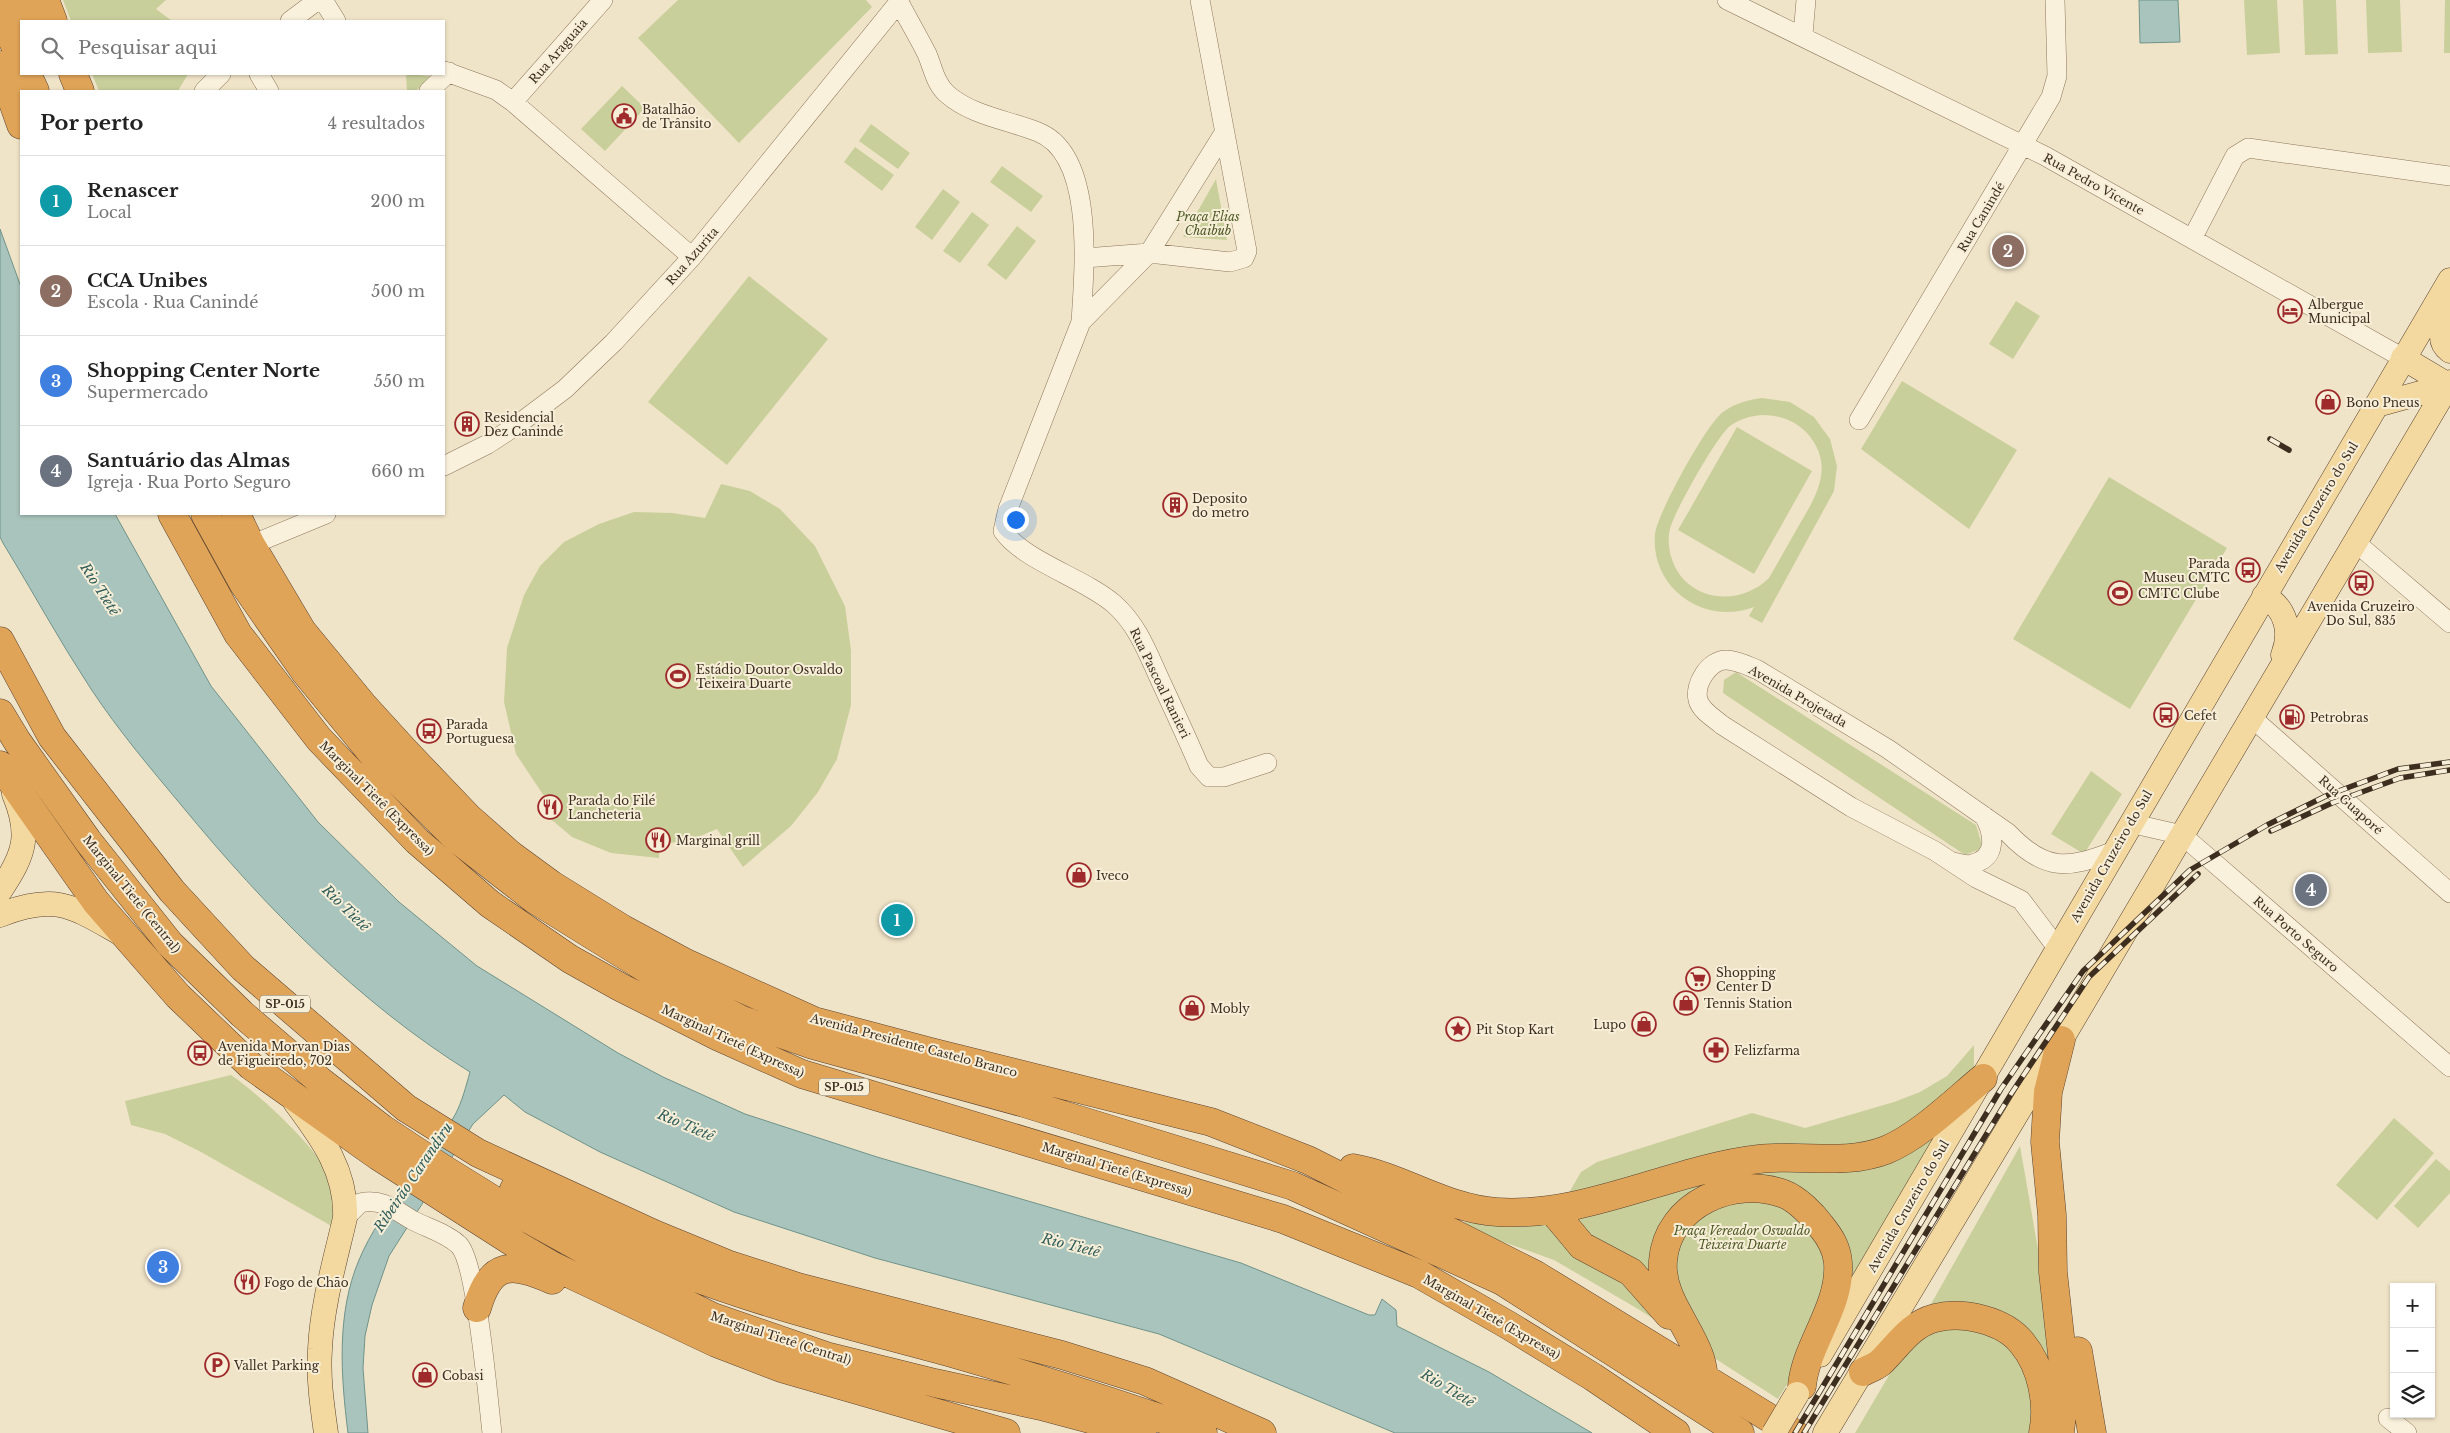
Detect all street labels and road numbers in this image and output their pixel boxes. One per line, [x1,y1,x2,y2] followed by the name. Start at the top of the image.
[526,15,591,87] street label: Rua Araguaia
[2041,150,2147,218] street label: Rua Pedro Vicente
[1954,179,2008,255] street label: Rua Canindé
[663,224,721,288] street label: Rua Azurita
[2270,439,2361,576] street label: Avenida Cruzeiro do Sul
[1127,625,1193,741] street label: Rua Pascoal Ranieri
[1745,661,1850,730] street label: Avenida Projetada
[317,738,437,858] street label: Marginal Tietê (Expressa)
[2316,772,2386,838] street label: Rua Guaporé
[2067,787,2155,926] street label: Avenida Cruzeiro do Sul
[80,832,184,956] street label: Marginal Tietê (Central)
[2250,893,2342,975] street label: Rua Porto Seguro
[260,996,310,1012] road number: SP-015
[659,1001,807,1081] street label: Marginal Tietê (Expressa)
[808,1010,1019,1080] street label: Avenida Presidente Castelo Branco
[819,1078,869,1096] road number: SP-015
[1864,1137,1952,1276] street label: Avenida Cruzeiro do Sul
[1040,1139,1194,1199] street label: Marginal Tietê (Expressa)
[1421,1272,1563,1362] street label: Marginal Tietê (Expressa)
[709,1308,853,1368] street label: Marginal Tietê (Central)

